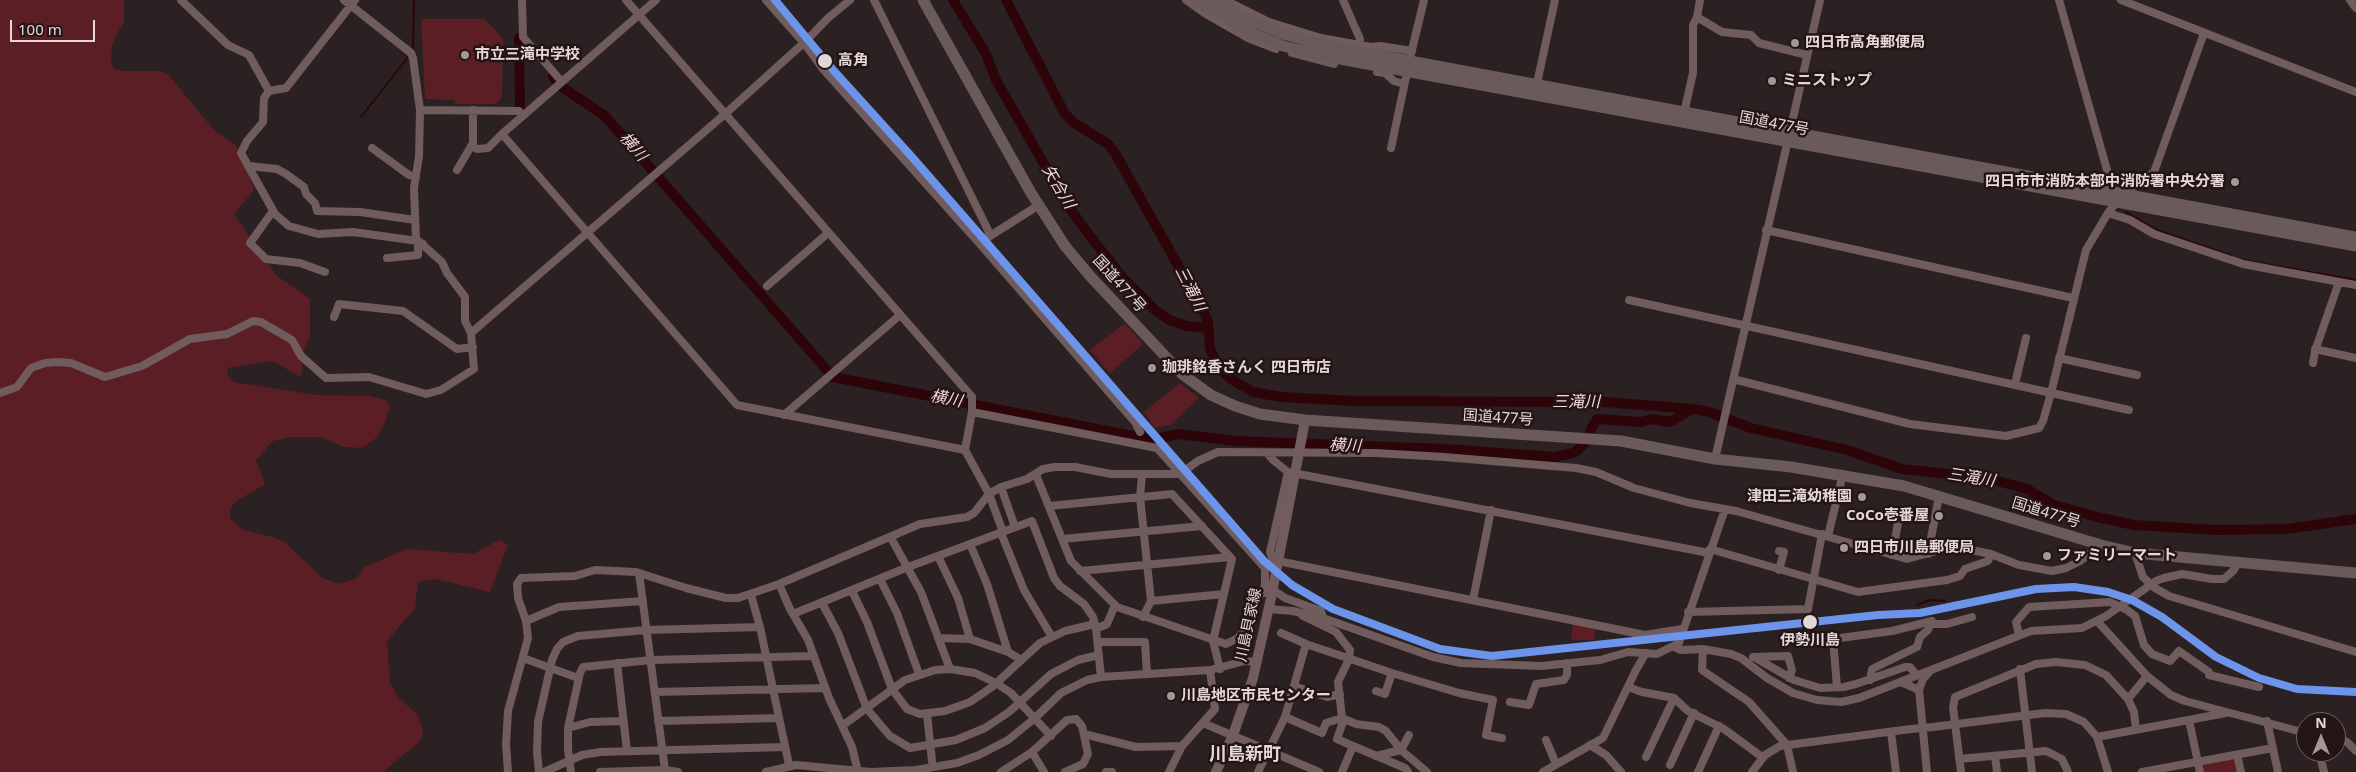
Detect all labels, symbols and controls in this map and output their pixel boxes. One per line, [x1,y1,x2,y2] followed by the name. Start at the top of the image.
[12,10,98,42] scale bar
[18,19,62,39] text: 100 m
[1805,34,1925,52] place label: 四日市高角郵便局
[1789,37,1801,49] marker: 四日市高角郵便局
[475,46,580,64] place label: 市立三滝中学校
[459,49,471,61] marker: 市立三滝中学校
[816,52,834,70] marker: 高角
[838,52,868,70] place label: 高角
[1782,72,1872,90] place label: ミニストップ
[1766,75,1778,87] marker: ミニストップ
[1738,108,1810,140] street label: 国道477号
[615,129,651,165] water label: 横川
[1037,161,1079,213] water label: 矢合川
[1985,173,2225,191] place label: 四日市市消防本部中消防署中央分署
[2229,176,2241,188] marker: 四日市市消防本部中消防署中央分署
[1089,252,1149,316] street label: 国道477号
[1171,263,1209,315] water label: 三滝川
[1162,359,1331,377] place label: 珈琲銘香さんく 四日市店
[1146,362,1158,374] marker: 珈琲銘香さんく 四日市店
[928,387,964,411] water label: 横川
[1552,392,1600,412] water label: 三滝川
[1462,407,1534,429] street label: 国道477号
[1329,436,1361,456] water label: 横川
[1946,465,1996,491] water label: 三滝川
[1747,488,1852,506] place label: 津田三滝幼稚園
[1856,491,1868,503] marker: 津田三滝幼稚園
[2010,494,2082,532] street label: 国道477号
[1846,507,1929,525] place label: CoCo壱番屋
[1933,510,1945,522] marker: CoCo壱番屋
[1854,539,1974,557] place label: 四日市川島郵便局
[1838,542,1850,554] marker: 四日市川島郵便局
[2057,547,2177,565] place label: ファミリーマート
[2041,550,2053,562] marker: ファミリーマート
[1232,586,1266,664] street label: 川島貝家線
[1801,613,1819,631] marker: 伊勢川島
[1780,632,1840,650] place label: 伊勢川島
[1181,687,1331,705] place label: 川島地区市民センター
[1165,690,1177,702] marker: 川島地区市民センター
[2296,712,2346,762] north arrow
[2315,713,2327,732] text: N
[1209,744,1281,766] district label: 川島新町

